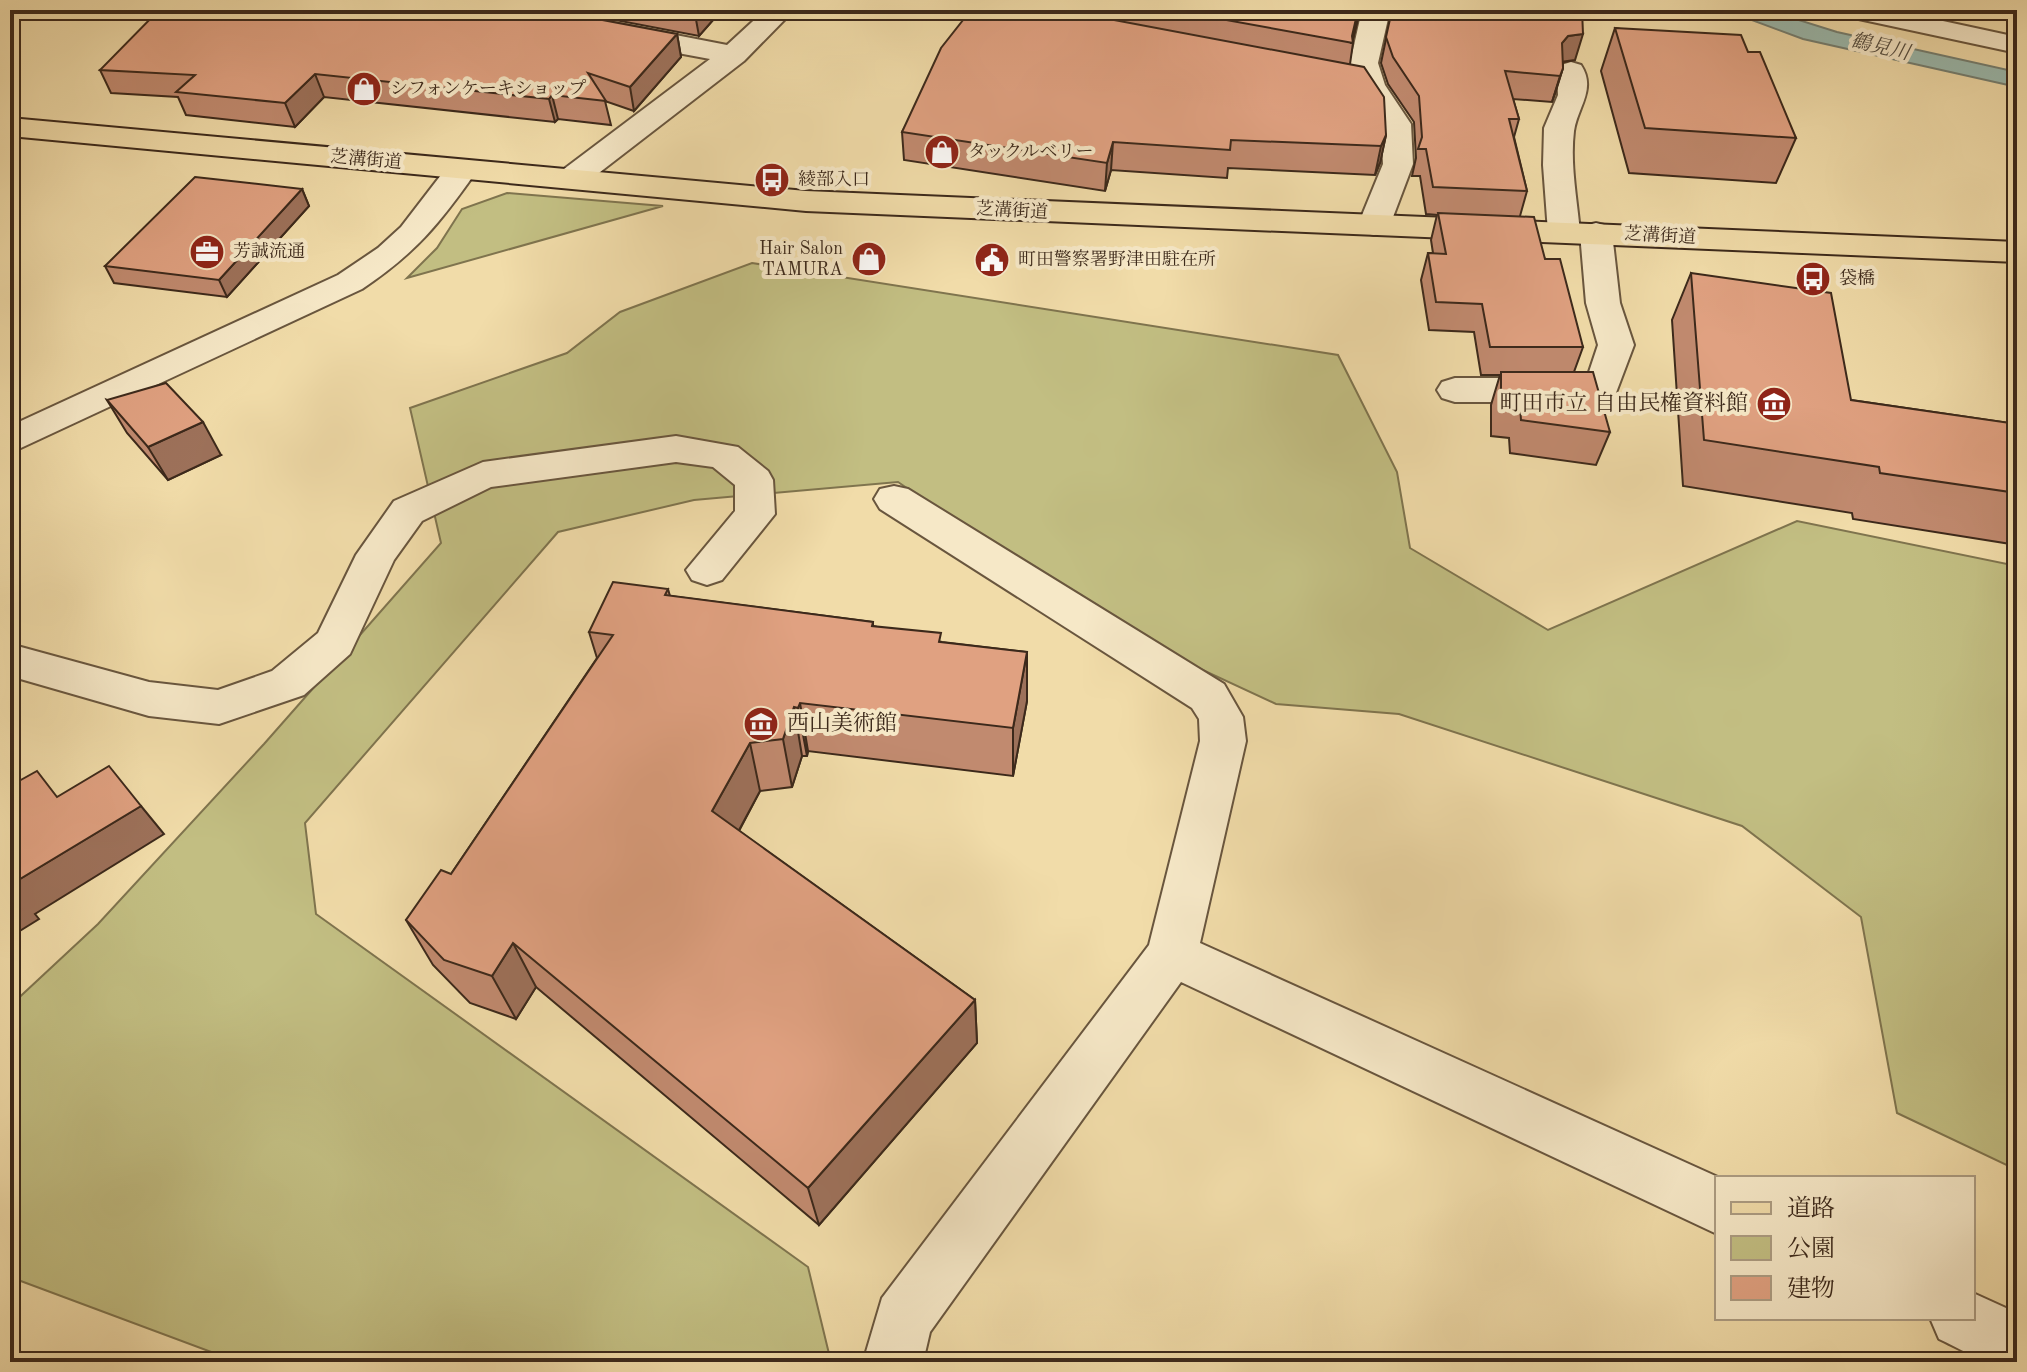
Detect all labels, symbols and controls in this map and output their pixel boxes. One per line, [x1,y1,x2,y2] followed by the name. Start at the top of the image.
[1849,30,1914,65] water label: 鶴見川
[345,70,383,108] shop icon: シフォンケーキショップ
[390,79,586,98] place label: シフォンケーキショップ
[923,133,961,171] shop icon: タックルベリー
[968,143,1093,161] place label: タックルベリー
[329,146,403,172] street label: 芝溝街道
[753,161,791,199] bus stop icon: 綾部入口
[798,169,870,189] place label: 綾部入口
[976,198,1049,222] street label: 芝溝街道
[1624,223,1697,247] street label: 芝溝街道
[188,233,226,271] office icon: 芳誠流通
[759,240,843,279] place label: Hair Salon TAMURA
[850,240,888,278] shop icon: Hair Salon TAMURA
[233,241,305,261] place label: 芳誠流通
[973,241,1011,279] public building icon: 町田警察署野津田駐在所
[1018,249,1216,269] place label: 町田警察署野津田駐在所
[1794,260,1832,298] bus stop icon: 袋橋
[1839,268,1875,288] place label: 袋橋
[1755,385,1793,423] museum icon: 町田市立 自由民権資料館
[1500,391,1748,415] place label: 町田市立 自由民権資料館
[742,705,780,743] museum icon: 西山美術館
[787,711,897,735] place label: 西山美術館
[1715,1176,1975,1320] legend
[1787,1195,1835,1222] text: 道路
[1787,1236,1835,1262] text: 公園
[1787,1275,1835,1302] text: 建物

